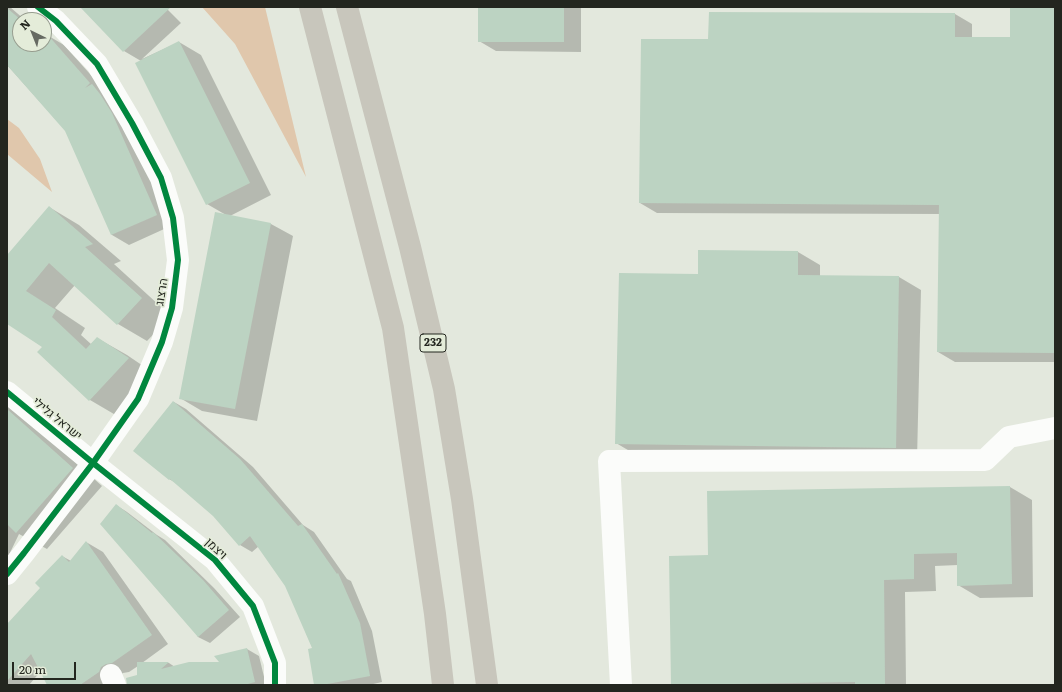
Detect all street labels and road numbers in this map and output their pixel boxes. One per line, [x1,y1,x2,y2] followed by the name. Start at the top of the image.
[153,277,171,307] street label: הרצוג
[420,334,446,352] road number: 232
[29,395,85,443] street label: ישראל גלילי
[202,535,230,563] street label: ויצמן

